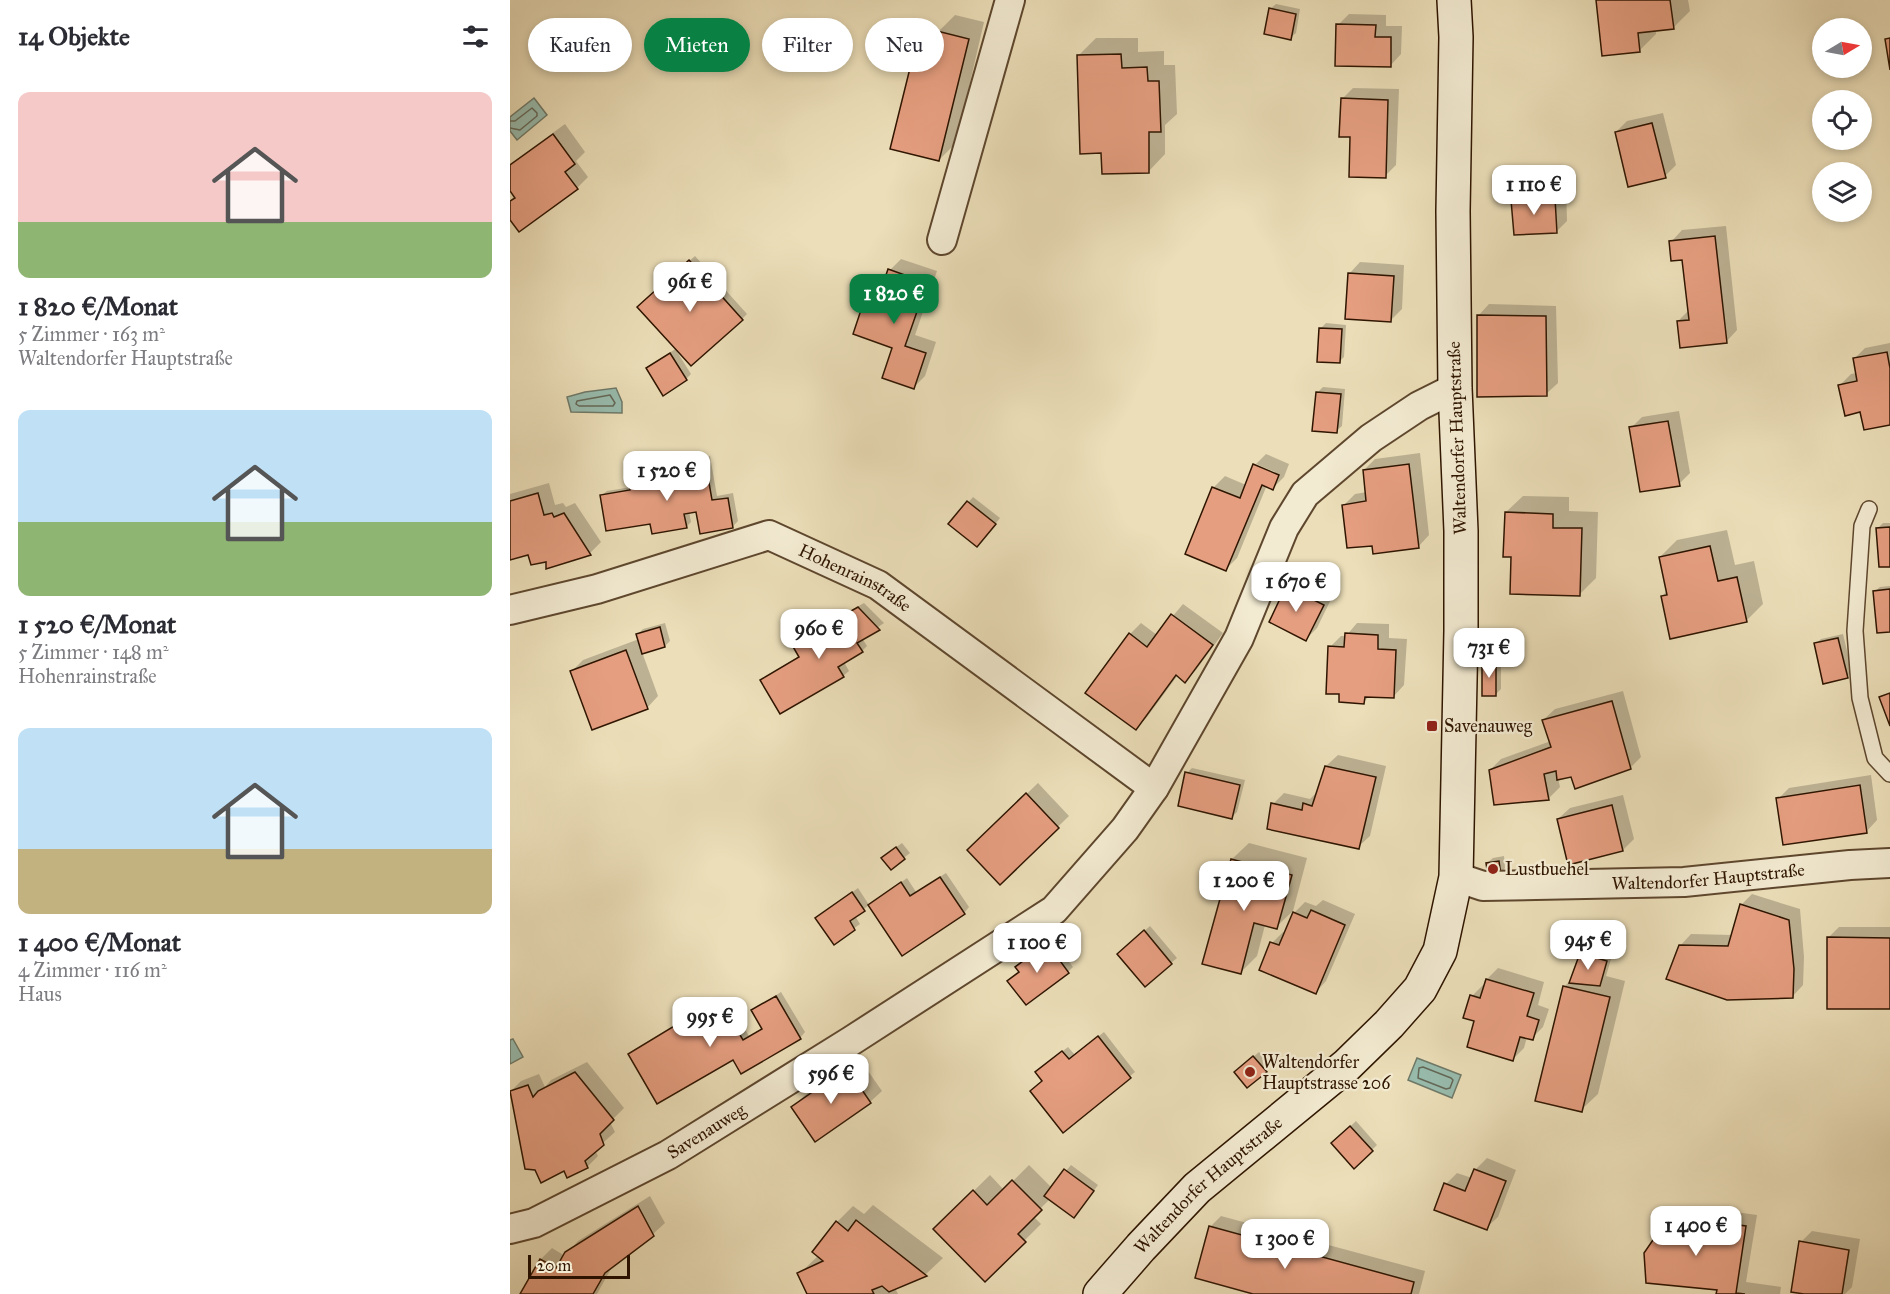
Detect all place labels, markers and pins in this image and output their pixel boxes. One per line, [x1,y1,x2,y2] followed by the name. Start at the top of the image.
[1479,165,1589,216] pin: 1 110 €
[648,262,732,313] pin: 961 €
[839,274,949,325] pin: 1 820 €
[612,451,722,502] pin: 1 520 €
[1241,562,1351,613] pin: 1 670 €
[777,609,861,660] pin: 960 €
[1447,628,1531,679] pin: 731 €
[1444,715,1533,738] place label: Savenauweg
[1425,719,1439,733] marker: Savenauweg
[1505,858,1589,880] place label: Lustbuehel
[1189,861,1299,912] pin: 1 200 €
[1486,862,1500,876] marker: Lustbuehel
[1546,920,1630,971] pin: 945 €
[982,923,1092,974] pin: 1 100 €
[668,997,752,1048] pin: 995 €
[1262,1051,1391,1094] place label: Waltendorfer Hauptstrasse 206
[789,1054,873,1105] pin: 596 €
[1243,1065,1257,1079] marker: Waltendorfer Hauptstrasse 206
[1641,1206,1751,1257] pin: 1 400 €
[1230,1219,1340,1270] pin: 1 300 €

